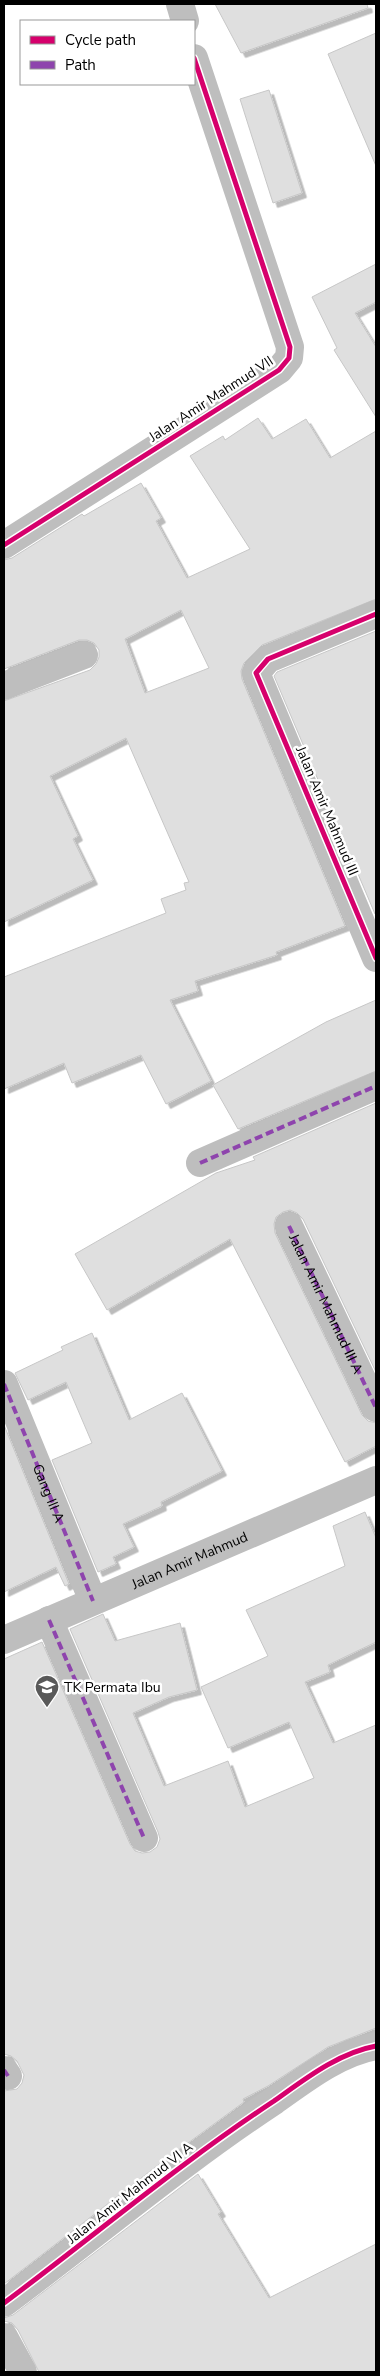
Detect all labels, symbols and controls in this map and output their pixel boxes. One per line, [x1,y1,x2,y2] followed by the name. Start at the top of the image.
[20,20,195,85] legend
[65,30,136,50] text: Cycle path
[65,55,96,75] text: Path
[144,352,277,447] street label: Jalan Amir Mahmud VII
[291,742,363,879] street label: Jalan Amir Mahmud III
[284,1230,368,1377] street label: Jalan Amir Mahmud III A
[28,1461,69,1525] street label: Gang III A
[128,1527,251,1594] street label: Jalan Amir Mahmud
[34,1674,60,1708] school or university icon: TK Permata Ibu
[64,1678,161,1697] place label: TK Permata Ibu
[62,2138,197,2249] street label: Jalan Amir Mahmud VI A

